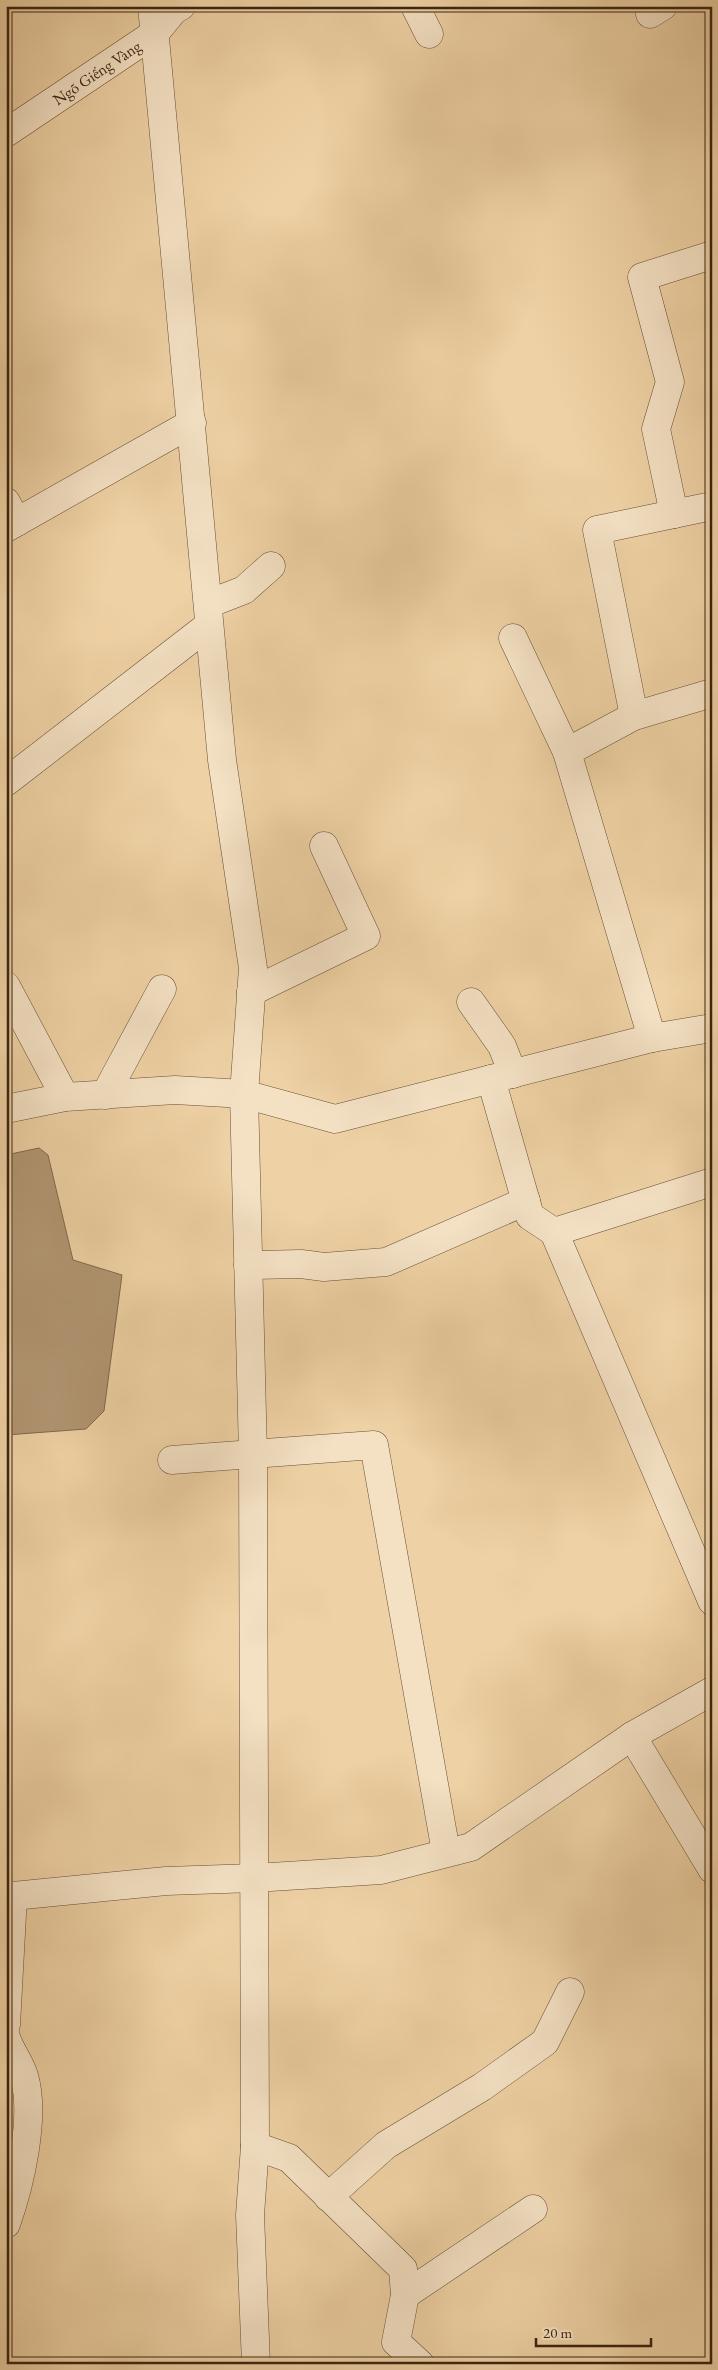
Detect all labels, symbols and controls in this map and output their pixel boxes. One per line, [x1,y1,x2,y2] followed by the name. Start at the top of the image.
[48,35,146,110] street label: Ngõ Giếng Vàng
[536,2315,650,2347] scale bar
[543,2323,572,2342] text: 20 m

